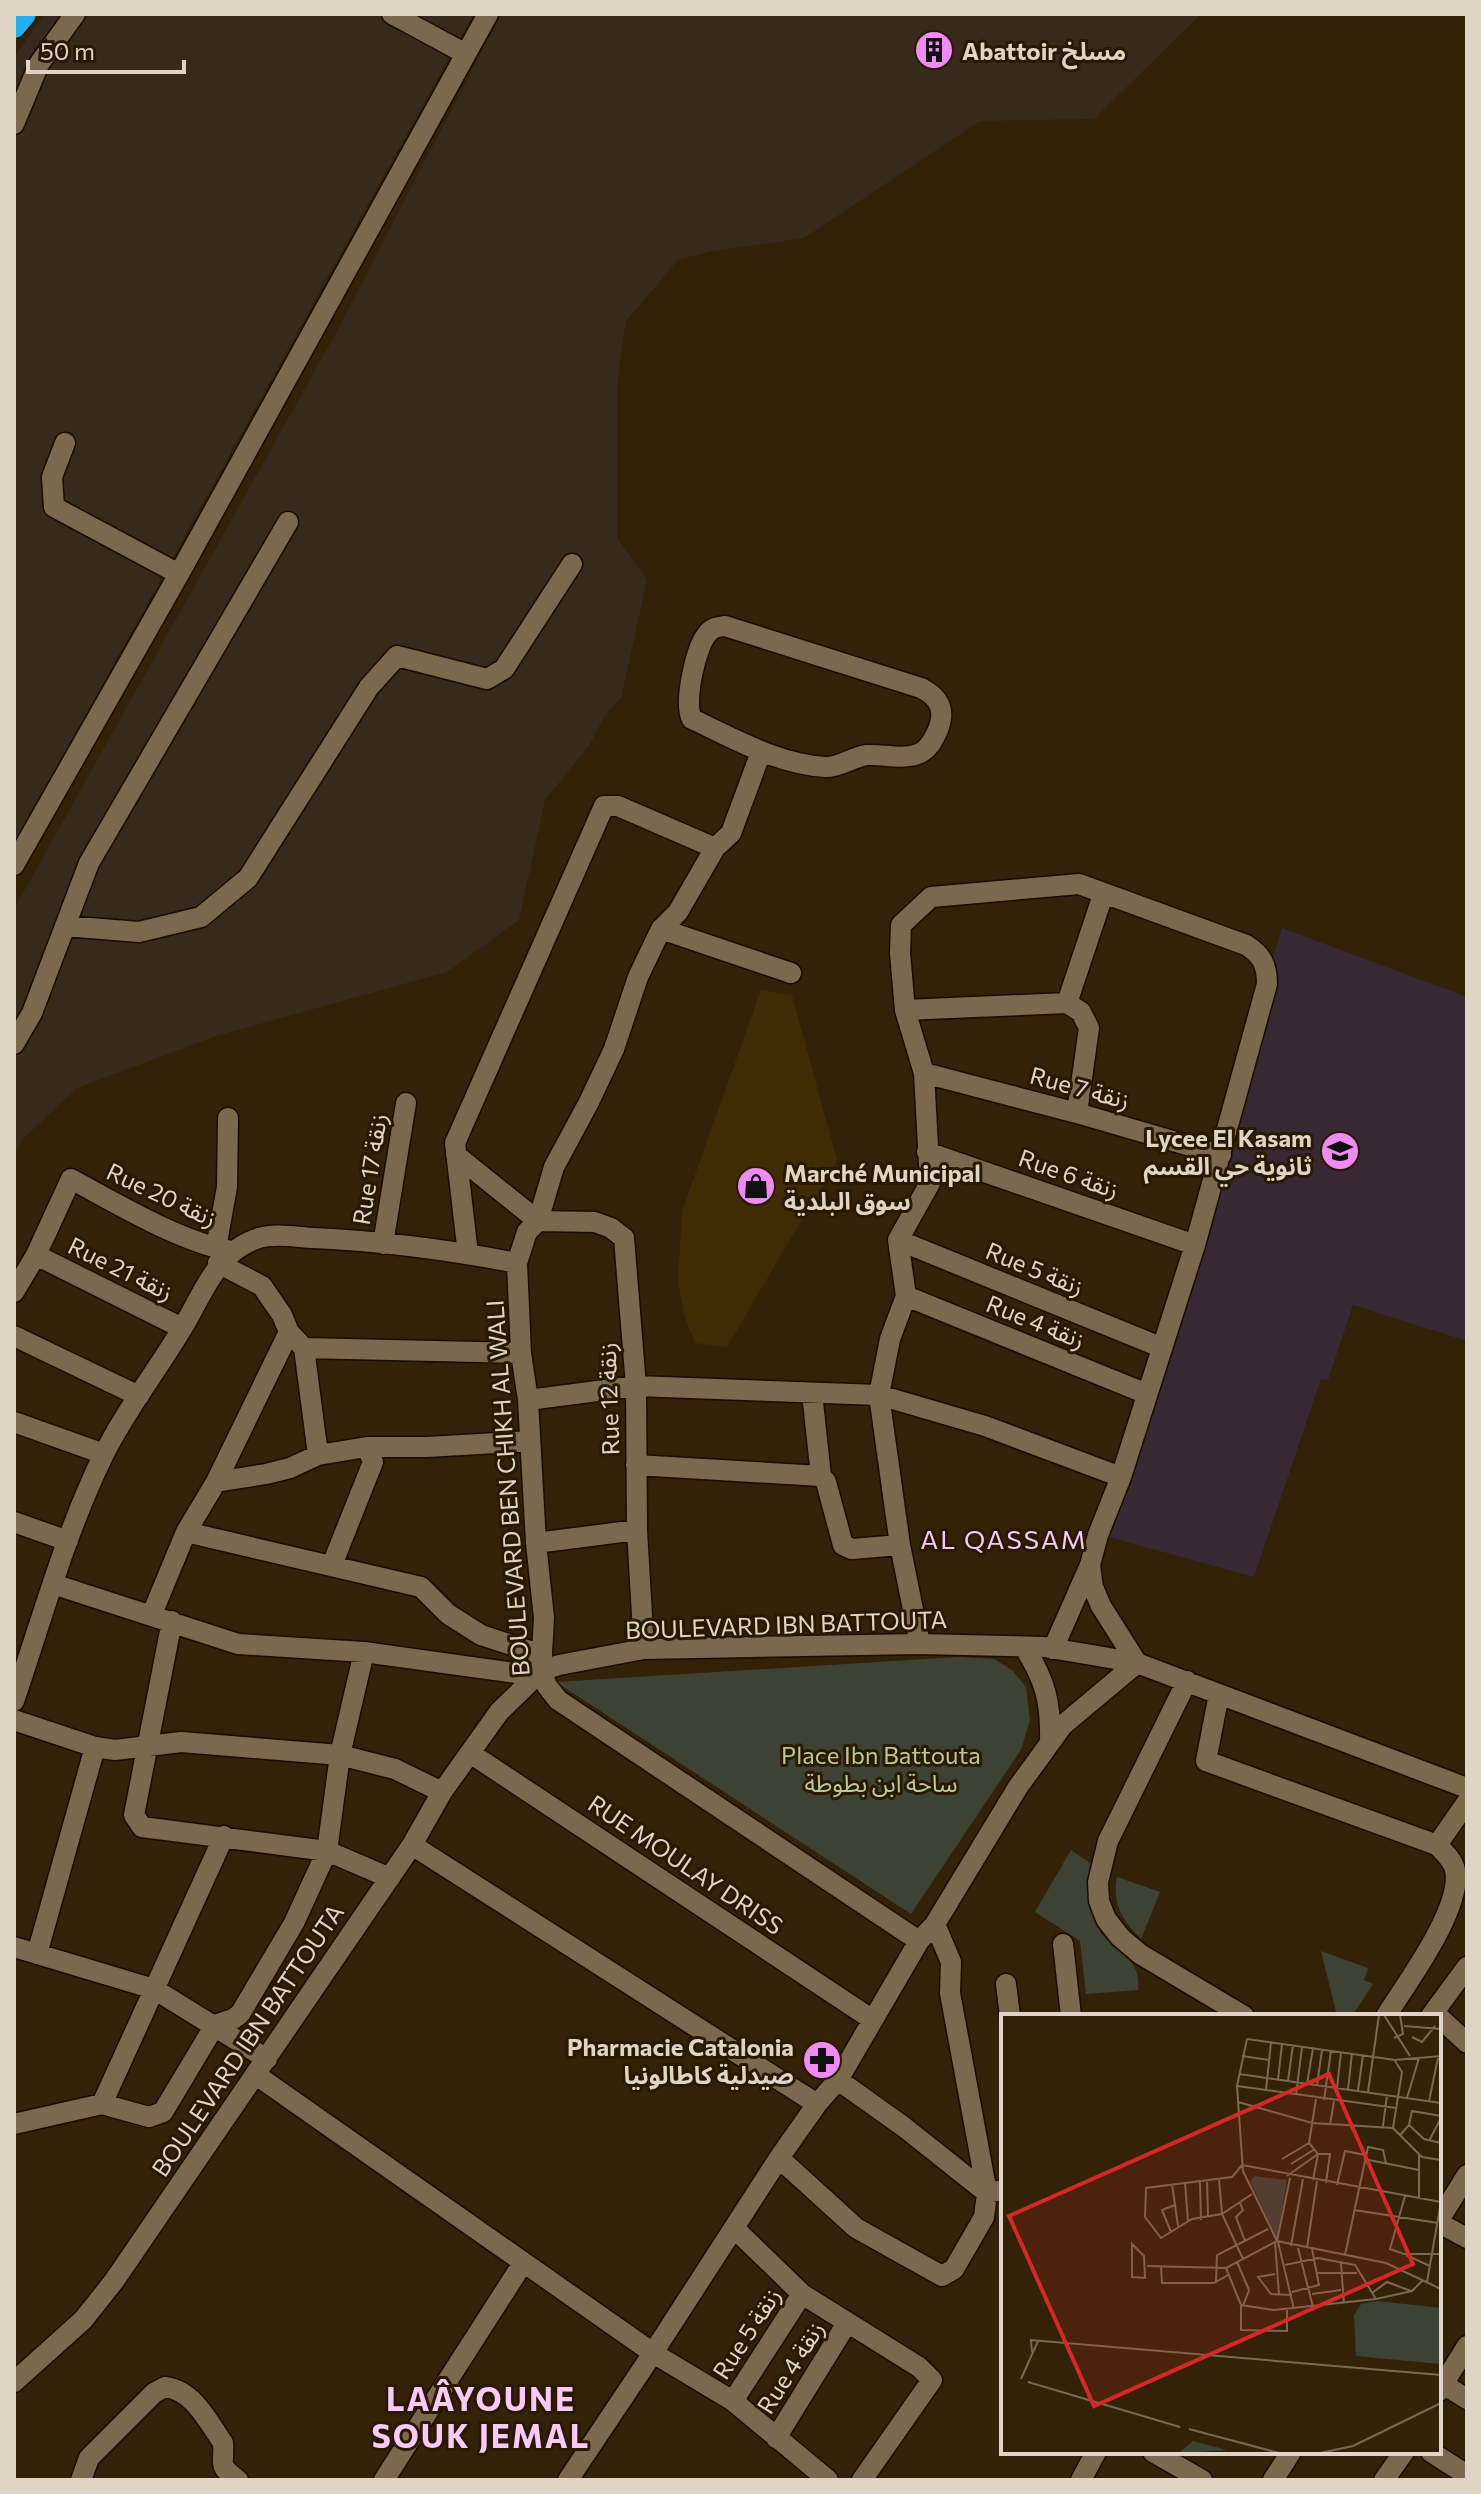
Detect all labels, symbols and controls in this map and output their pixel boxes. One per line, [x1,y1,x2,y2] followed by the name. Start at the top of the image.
[28,24,184,74] scale bar
[913,29,955,71] building icon: Abattoir مسلخ
[40,36,95,65] text: 50 m
[962,36,1126,70] place label: Abattoir مسلخ
[1027,1060,1133,1115] street label: Rue 7 زنقة
[346,1111,393,1227] street label: Rue 17 زنقة
[1143,1123,1312,1186] place label: Lycee El Kasam ثانوية حي القسم
[1319,1130,1361,1172] school or university icon: Lycee El Kasam ثانوية حي القسم
[1015,1142,1123,1205] street label: Rue 6 زنقة
[102,1156,222,1233] street label: Rue 20 زنقة
[784,1158,981,1216] place label: Marché Municipal سوق البلدية
[735,1165,777,1207] shop icon: Marché Municipal سوق البلدية
[63,1230,178,1307] street label: Rue 21 زنقة
[981,1235,1088,1302] street label: Rue 5 زنقة
[982,1288,1090,1355] street label: Rue 4 زنقة
[479,1299,535,1677] street label: BOULEVARD BEN CHIKH AL WALI
[592,1342,625,1456] street label: Rue 12 زنقة
[920,1523,1088,1554] district label: AL QASSAM
[625,1604,947,1644] street label: BOULEVARD IBN BATTOUTA
[781,1740,981,1798] park label: Place Ibn Battouta ساحة ابن بطوطة
[583,1788,789,1940] street label: RUE MOULAY DRISS
[145,1898,349,2182] street label: BOULEVARD IBN BATTOUTA
[1001,2014,1441,2454] inset map
[567,2032,794,2090] place label: Pharmacie Catalonia صيدلية كاطالونيا
[801,2039,843,2081] pharmacy icon: Pharmacie Catalonia صيدلية كاطالونيا
[706,2282,787,2385] street label: Rue 5 زنقة
[750,2315,831,2419] street label: Rue 4 زنقة
[372,2378,590,2455] district label: LAÂYOUNE SOUK JEMAL

